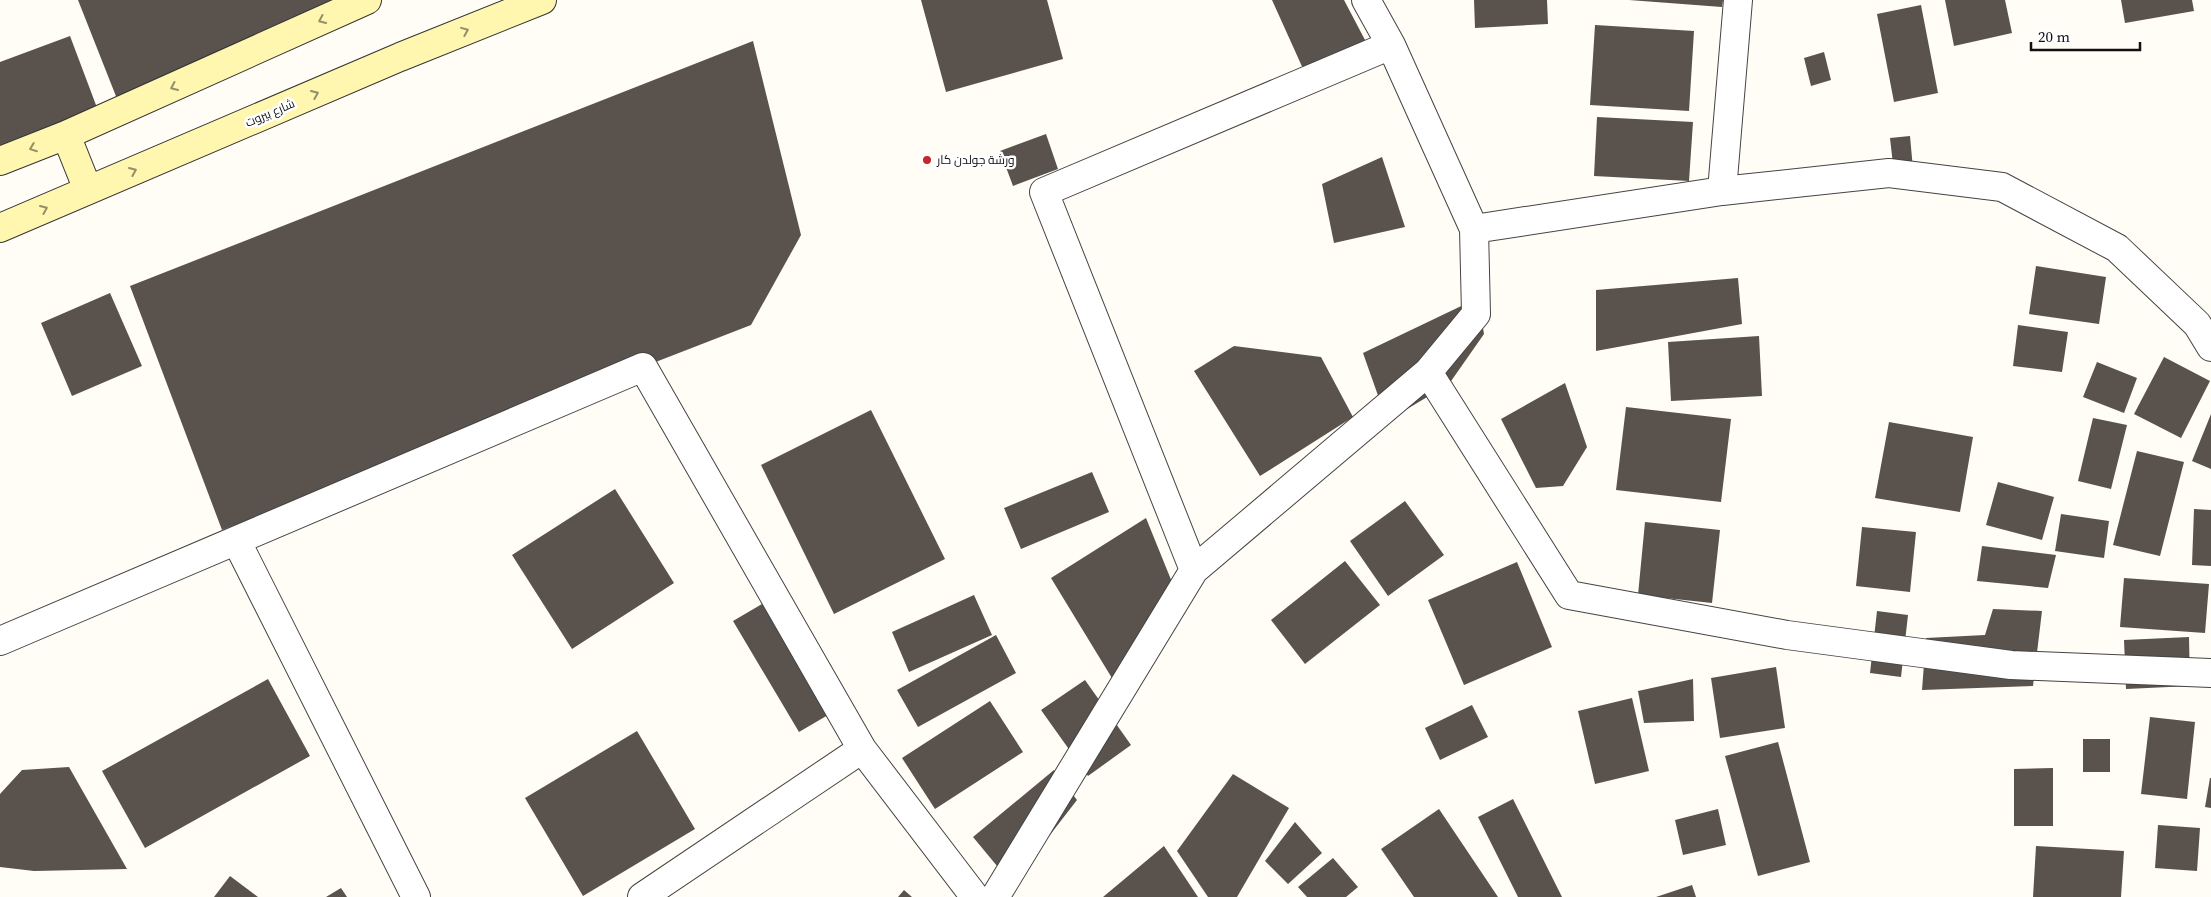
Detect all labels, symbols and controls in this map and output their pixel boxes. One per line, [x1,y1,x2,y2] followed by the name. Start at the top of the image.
[318,14,327,24] one-way arrow
[2031,20,2140,52] scale bar
[2038,26,2070,47] text: 20 m
[460,27,469,38] one-way arrow
[170,80,179,91] one-way arrow
[310,89,319,100] one-way arrow
[243,95,297,131] street label: شارع بيروت
[29,142,38,152] one-way arrow
[936,152,1015,168] place label: ورشة جولدن كار
[921,154,933,166] marker: ورشة جولدن كار
[128,167,137,178] one-way arrow
[39,205,48,216] one-way arrow

